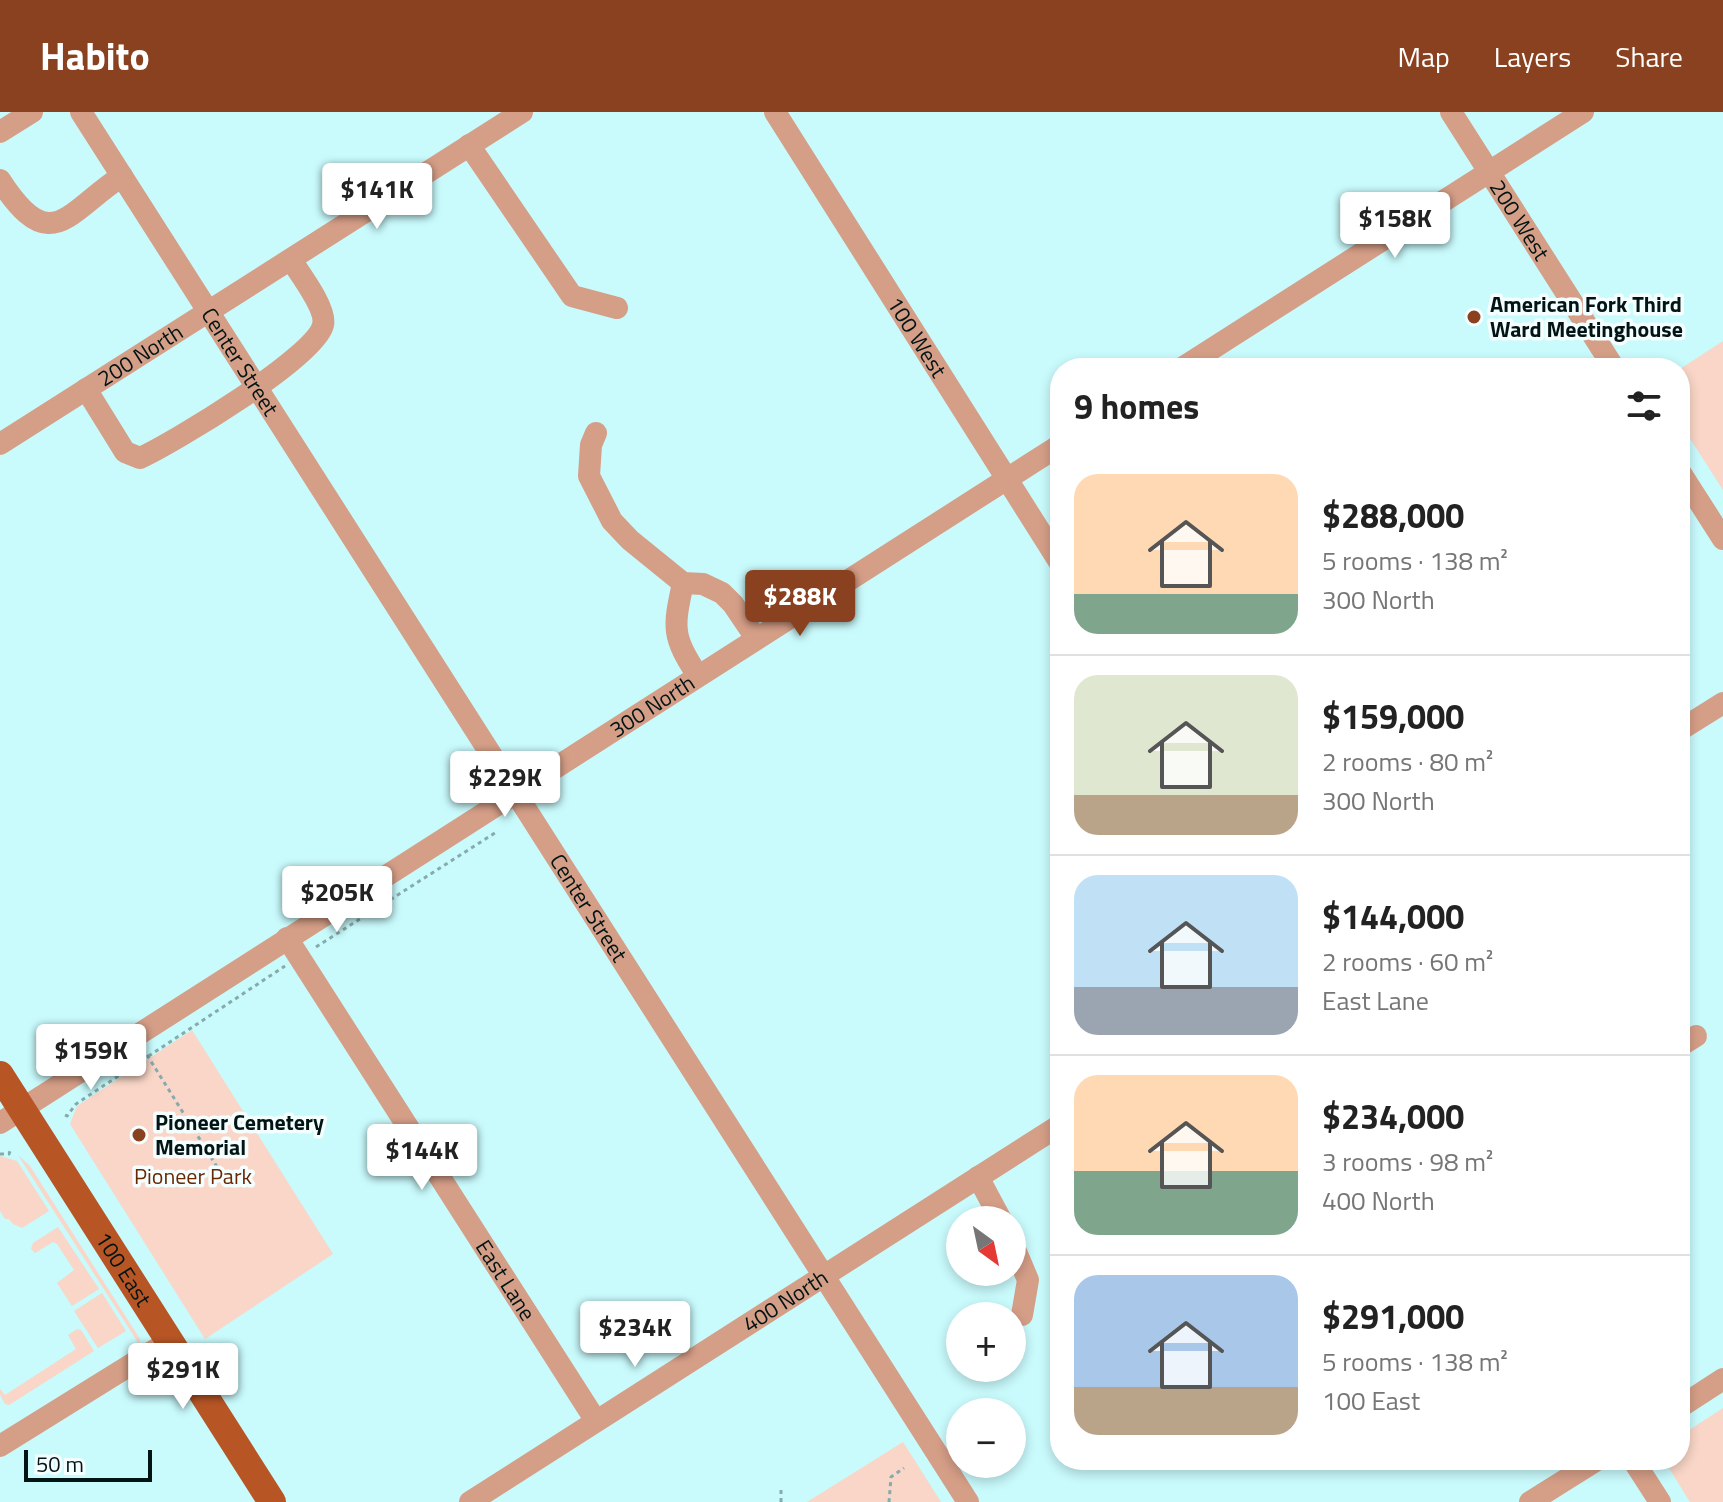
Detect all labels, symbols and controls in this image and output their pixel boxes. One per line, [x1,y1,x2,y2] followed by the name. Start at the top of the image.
[40,27,150,85] text: Habito
[1397,35,1450,78] text: Map
[1494,35,1571,78] text: Layers
[1615,35,1683,78] text: Share
[321,163,433,231] pin: $141K
[340,169,414,208] text: $141K
[1481,173,1558,267] street label: 200 West
[1339,192,1451,260] pin: $158K
[1358,198,1432,237] text: $158K
[1490,287,1683,346] place label: American Fork Third Ward Meetinghouse
[879,290,956,384] street label: 100 West
[193,301,288,423] street label: Center Street
[1465,308,1483,326] marker: American Fork Third Ward Meetinghouse
[91,315,189,395] street label: 200 North
[1074,380,1199,432] text: 9 homes
[1622,384,1666,428] icon: filters
[1322,489,1464,541] text: $288,000
[1138,506,1234,602] icon: home
[1322,541,1508,580] text: 5 rooms · 138 m²
[744,570,856,638] pin: $288K
[763,576,837,615] text: $288K
[1322,580,1435,619] text: 300 North
[603,666,701,746] street label: 300 North
[1322,690,1464,742] text: $159,000
[1138,707,1234,803] icon: home
[1322,742,1493,781] text: 2 rooms · 80 m²
[449,751,561,819] pin: $229K
[468,757,542,796] text: $229K
[1322,781,1435,820] text: 300 North
[541,847,636,969] street label: Center Street
[281,866,393,934] pin: $205K
[300,872,374,911] text: $205K
[1322,890,1464,942] text: $144,000
[1138,907,1234,1003] icon: home
[1322,942,1493,981] text: 2 rooms · 60 m²
[1322,981,1429,1020] text: East Lane
[35,1024,147,1092] pin: $159K
[54,1030,128,1069] text: $159K
[1322,1090,1464,1142] text: $234,000
[155,1105,324,1164] place label: Pioneer Cemetery Memorial
[1138,1107,1234,1203] icon: home
[366,1124,478,1192] pin: $144K
[130,1126,148,1144] marker: Pioneer Cemetery Memorial
[385,1130,459,1169] text: $144K
[1322,1142,1493,1181] text: 3 rooms · 98 m²
[134,1159,252,1193] park label: Pioneer Park
[1322,1181,1435,1220] text: 400 North
[946,1206,1026,1286] north arrow
[946,1206,1026,1478] map controls
[87,1225,160,1313] street label: 100 East
[467,1233,545,1327] street label: East Lane
[736,1261,835,1341] street label: 400 North
[1322,1290,1464,1342] text: $291,000
[579,1301,691,1369] pin: $234K
[946,1302,1026,1382] button: +
[598,1307,672,1346] text: $234K
[1138,1307,1234,1403] icon: home
[1322,1342,1508,1381] text: 5 rooms · 138 m²
[127,1343,239,1411] pin: $291K
[146,1349,220,1388] text: $291K
[1322,1381,1420,1420] text: 100 East
[946,1398,1026,1478] button: −
[24,1446,152,1482] scale bar
[36,1447,84,1481] text: 50 m

